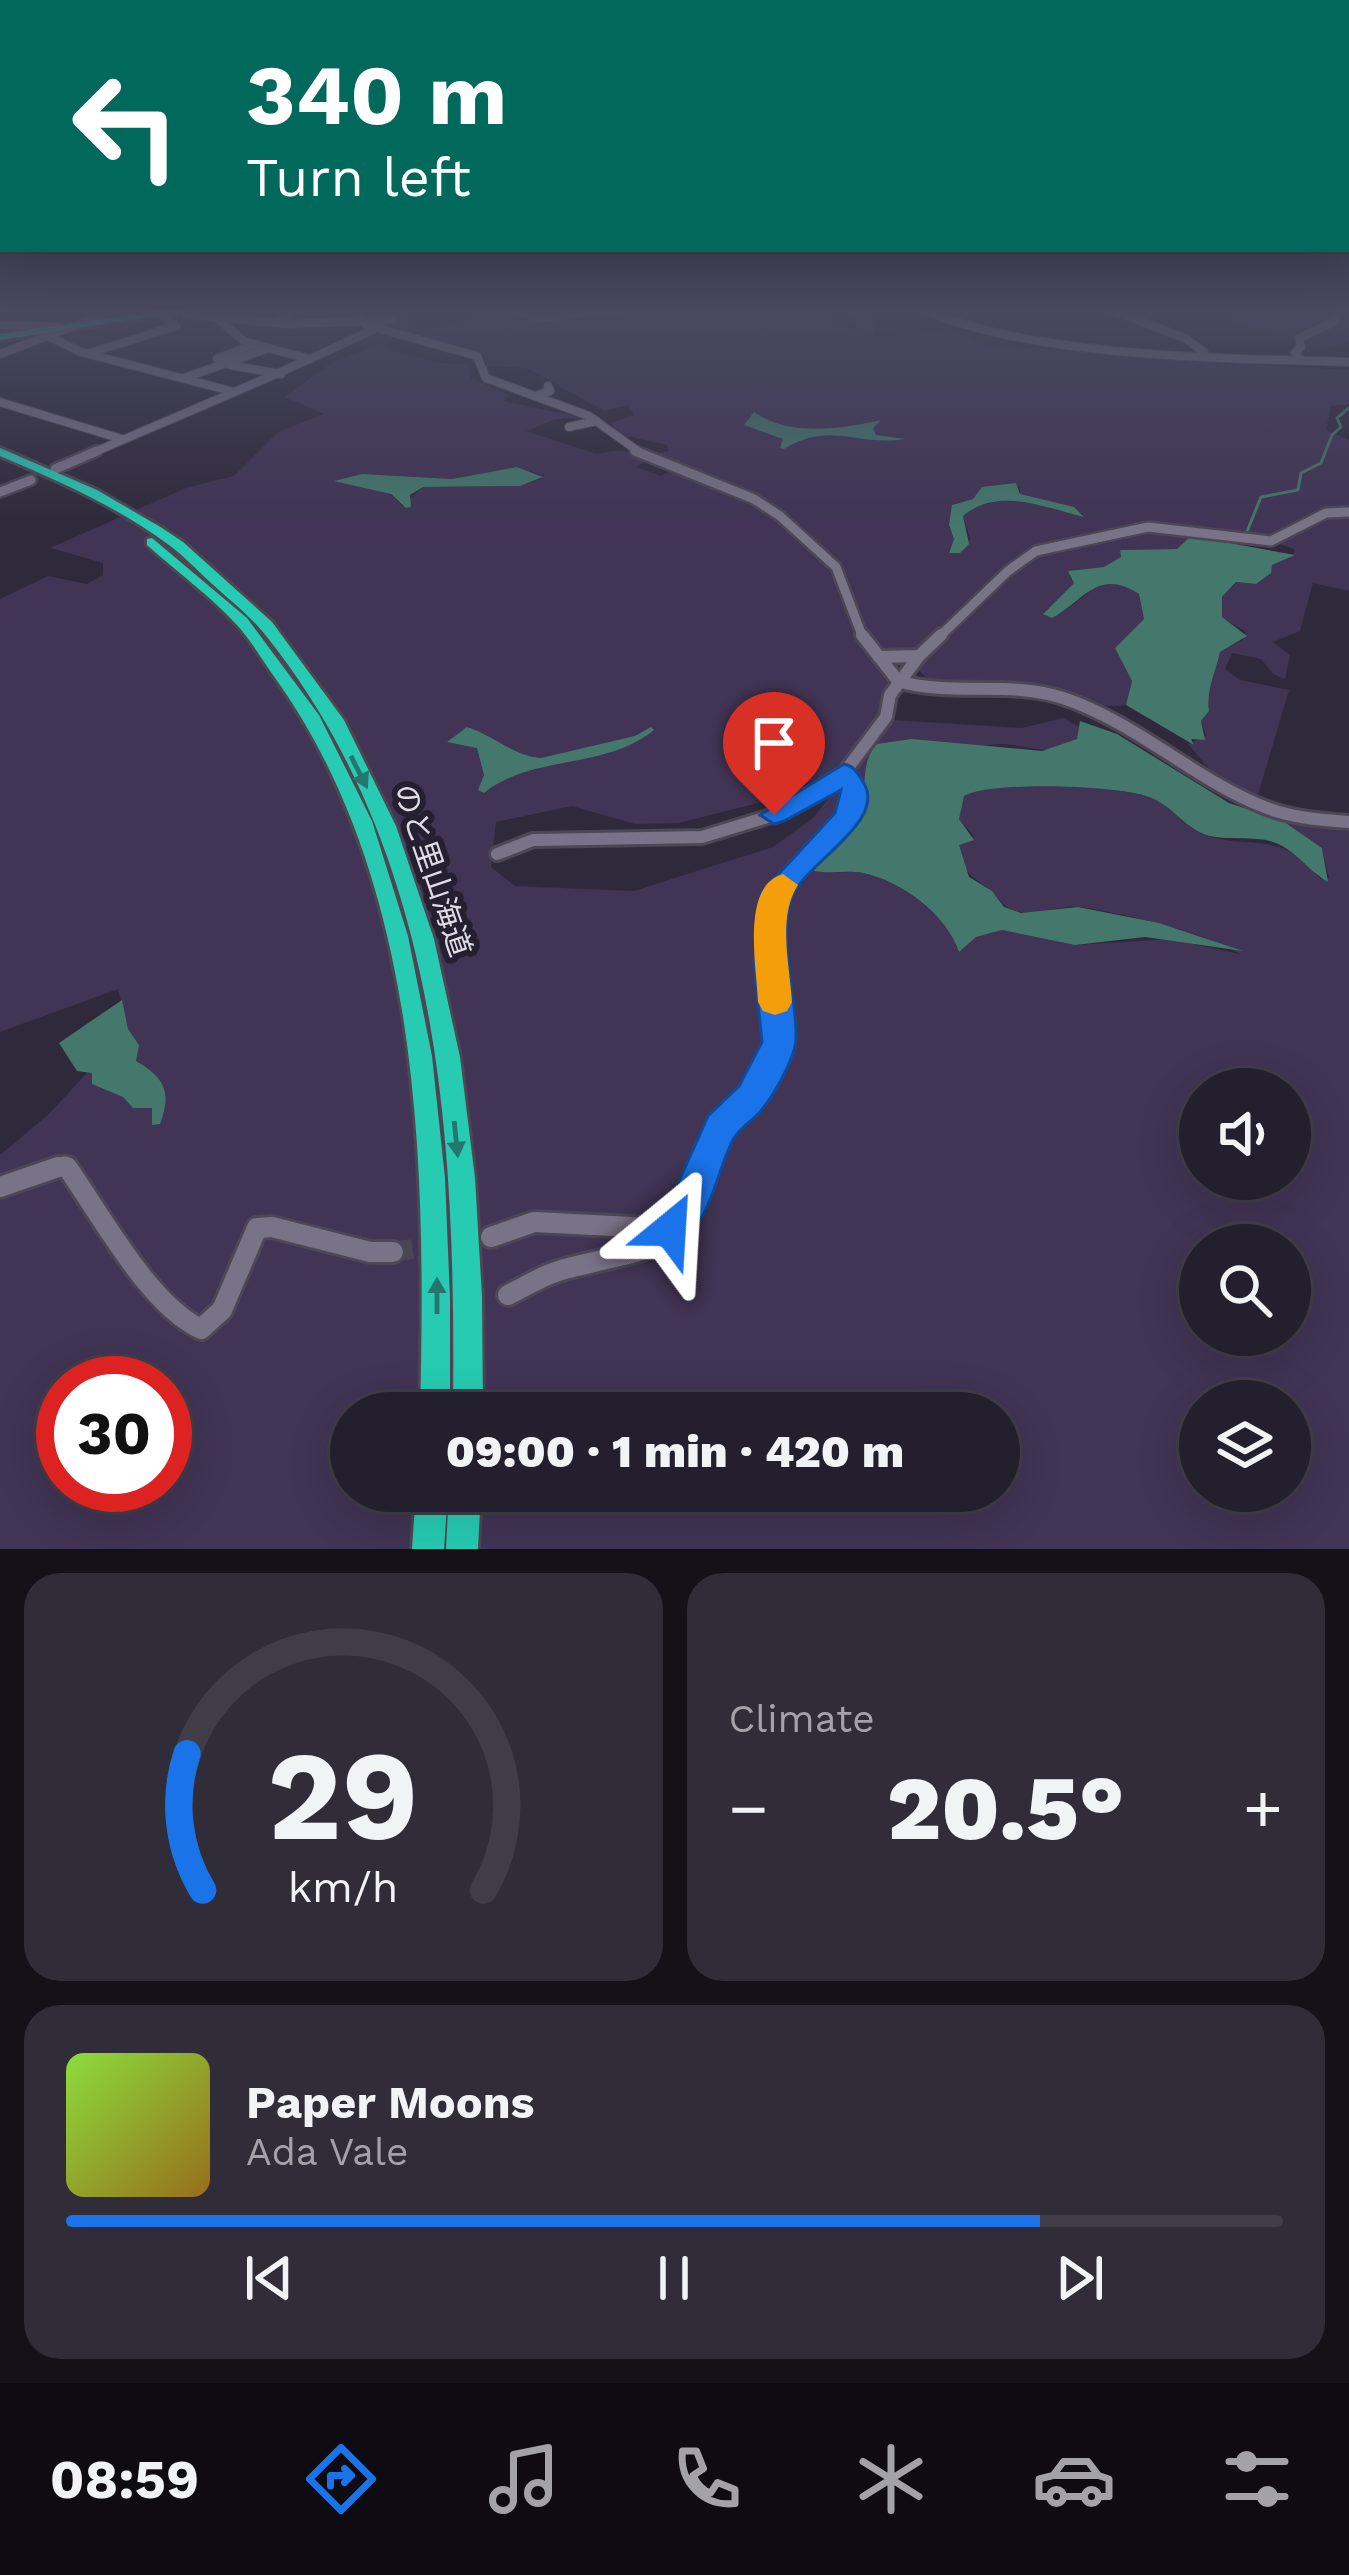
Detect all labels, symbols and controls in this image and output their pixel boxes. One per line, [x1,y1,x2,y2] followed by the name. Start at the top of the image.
[246,46,507,144] text: 340 m
[48,48,204,204] icon: left
[246,146,471,209] text: Turn left
[723,692,825,815] pin
[741,710,807,776] icon: arrive
[349,755,369,789] one-way arrow
[387,779,479,961] street label: のと里山海道
[1179,1068,1311,1512] map controls
[1179,1068,1311,1200] button: sound
[447,1121,466,1158] one-way arrow
[607,1166,733,1292] position arrow
[1179,1224,1311,1356] button: search
[427,1276,447,1314] one-way arrow
[36,1356,192,1512] speed limit sign: 30
[1179,1380,1311,1512] button: layers
[446,1425,904,1478] text: 09:00 · 1 min · 420 m
[729,1696,875,1741] text: Climate
[268,1723,419,1869] text: 29
[887,1755,1124,1861] text: 20.5°
[729,1770,768,1847] text: −
[1243,1770,1283,1847] text: +
[288,1862,398,1912] text: km/h
[246,2076,535,2129] text: Paper Moons
[246,2129,408,2174] text: Ada Vale
[236,2245,302,2311] icon: previous
[641,2245,707,2311] icon: pause
[1047,2245,1113,2311] icon: next
[299,2437,383,2521] icon: directions
[482,2437,566,2521] icon: music
[665,2437,749,2521] icon: phone
[849,2437,933,2521] icon: climate
[1032,2437,1116,2521] icon: car
[1215,2437,1299,2521] icon: filters
[50,2448,199,2511] text: 08:59

